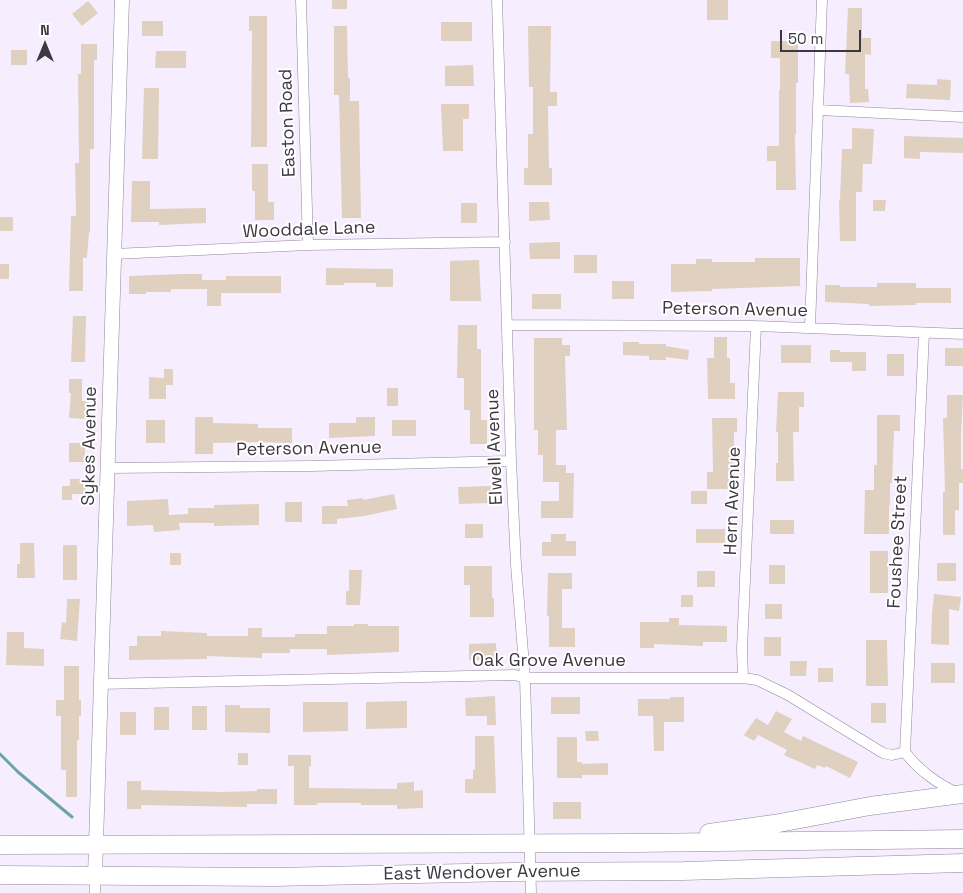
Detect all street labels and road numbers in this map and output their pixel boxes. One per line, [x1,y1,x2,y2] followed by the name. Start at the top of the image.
[275,68,301,178] street label: Easton Road
[242,217,376,243] street label: Wooddale Lane
[662,298,808,322] street label: Peterson Avenue
[78,386,102,506] street label: Sykes Avenue
[482,388,508,506] street label: Elwell Avenue
[236,437,382,461] street label: Peterson Avenue
[720,446,746,556] street label: Hern Avenue
[884,475,912,609] street label: Foushee Street
[472,650,626,672] street label: Oak Grove Avenue
[383,860,581,886] street label: East Wendover Avenue

